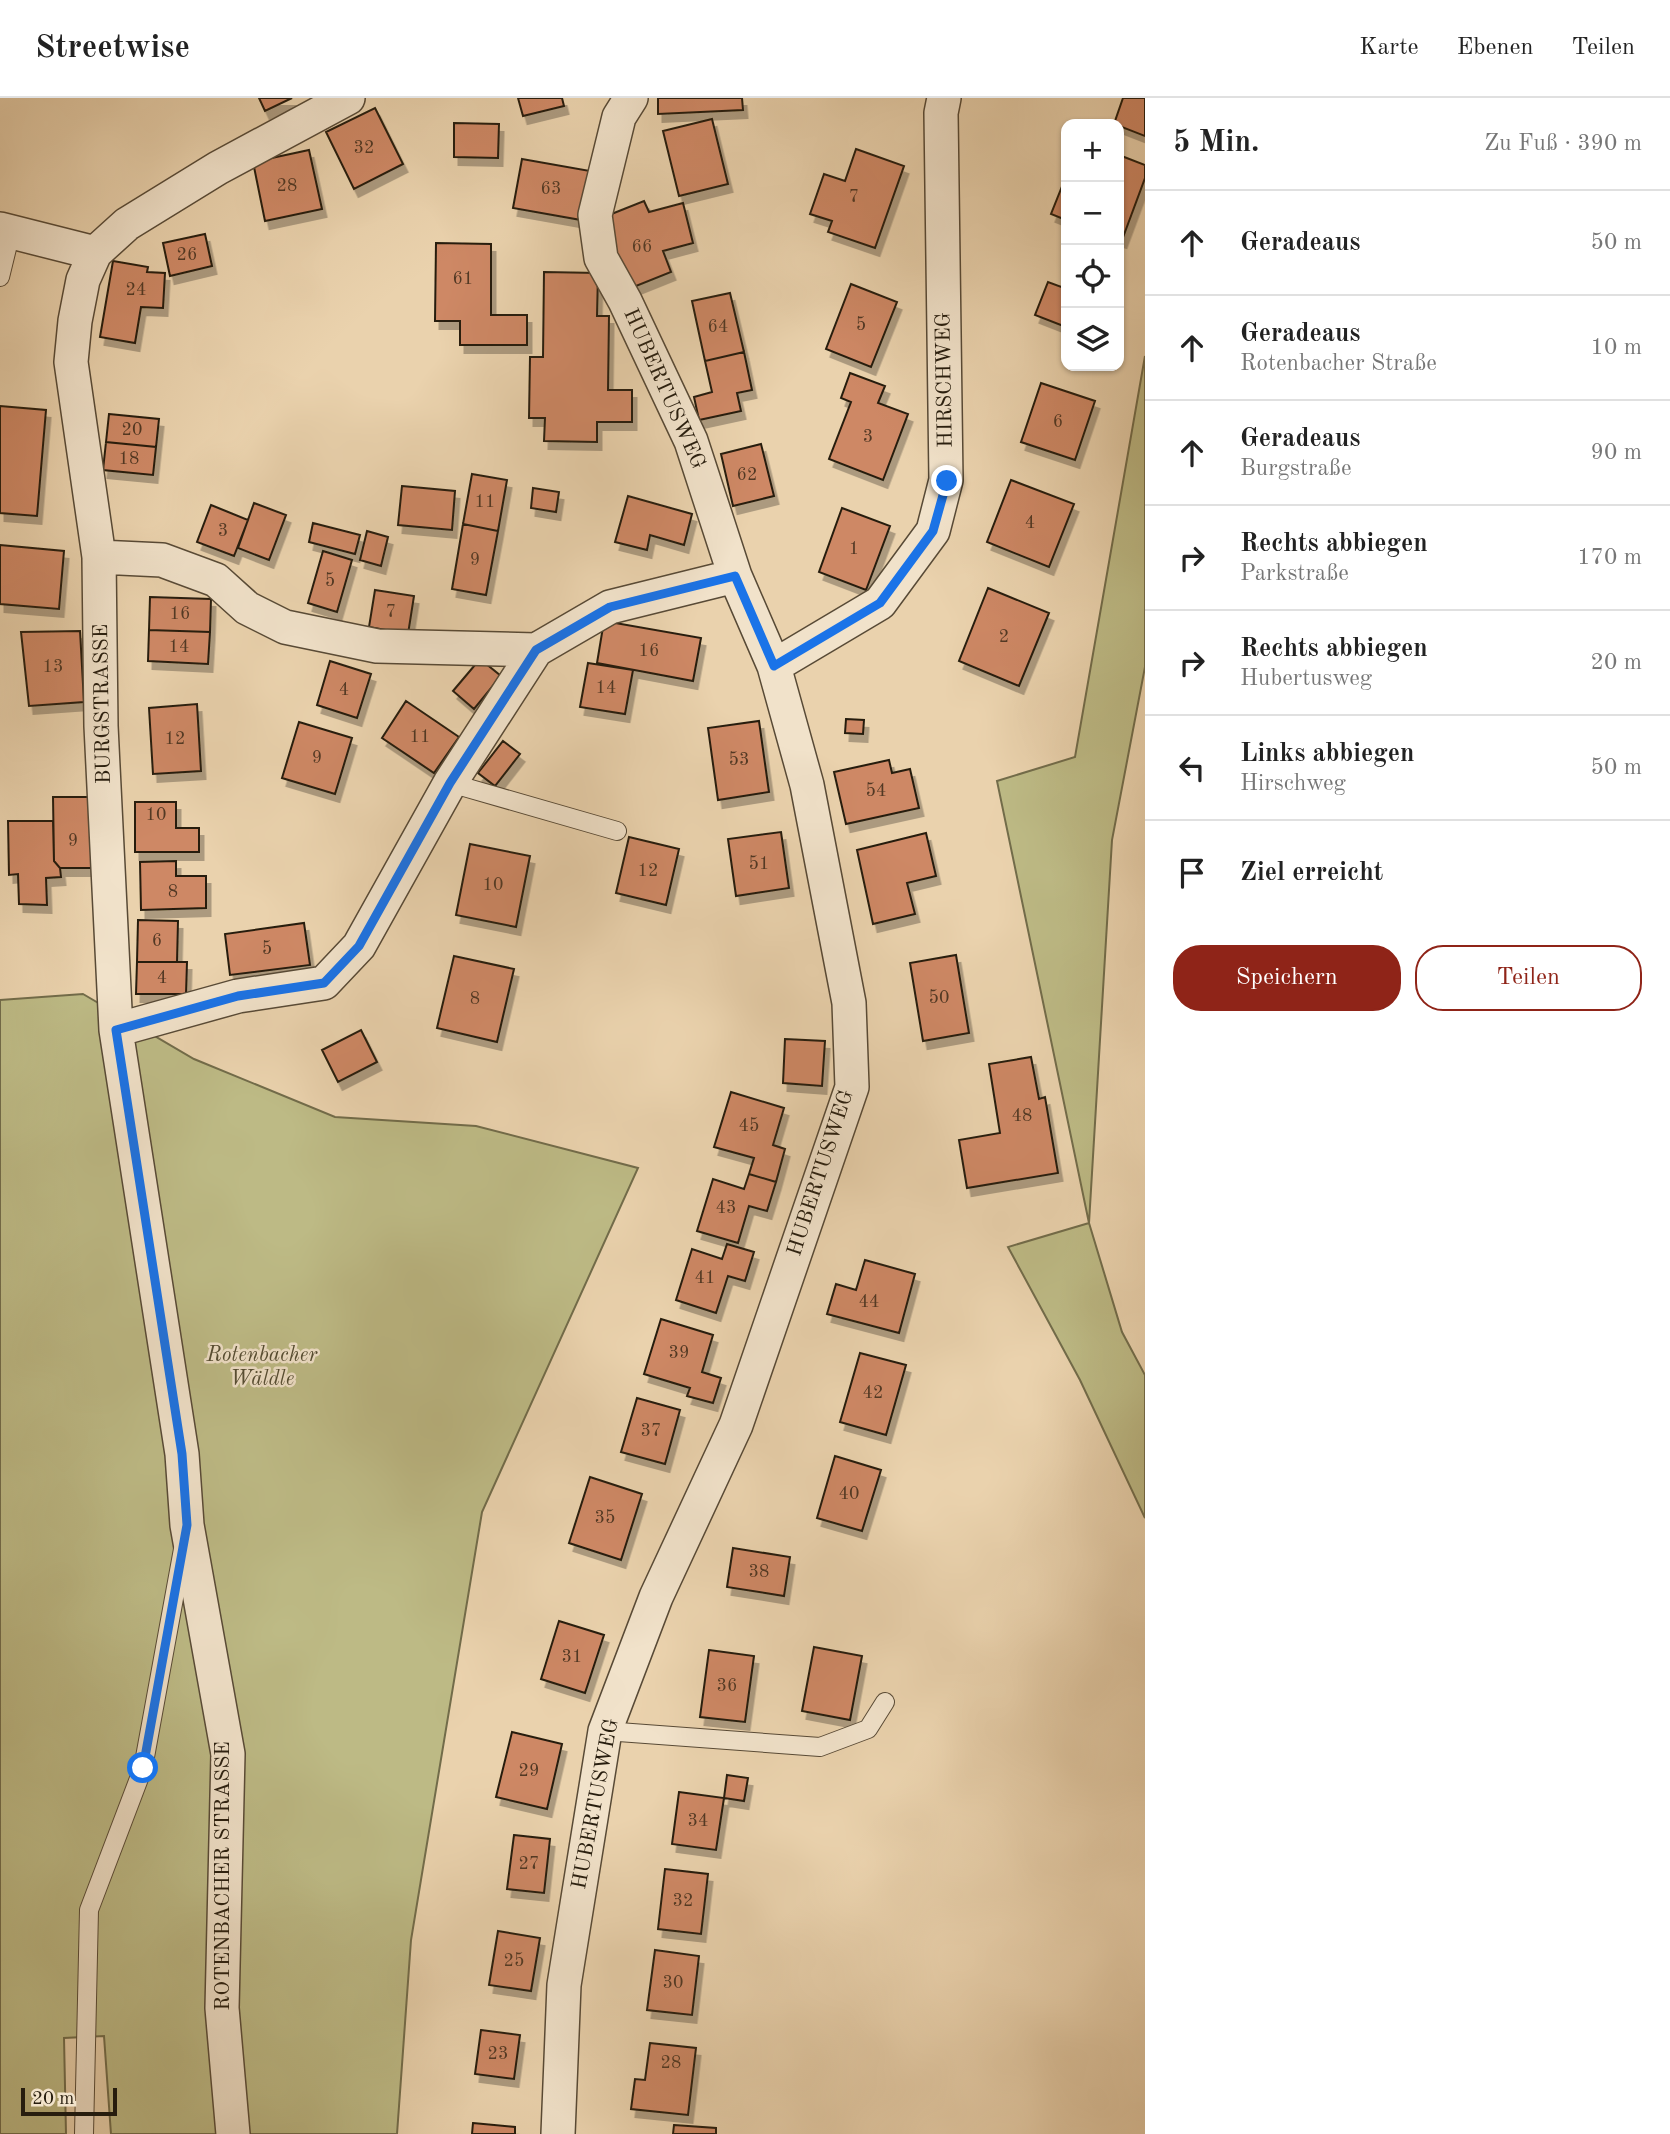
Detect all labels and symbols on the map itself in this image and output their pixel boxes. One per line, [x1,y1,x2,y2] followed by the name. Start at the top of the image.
[354,139,374,157] house number: 32
[277,177,297,195] house number: 28
[541,180,561,198] house number: 63
[849,188,859,206] house number: 7
[632,238,652,256] house number: 66
[177,246,197,264] house number: 26
[453,270,473,288] house number: 61
[126,281,146,299] house number: 24
[619,306,709,472] street label: HUBERTUSWEG
[933,312,957,448] street label: HIRSCHWEG
[856,316,866,334] house number: 5
[708,318,728,336] house number: 64
[1053,413,1063,431] house number: 6
[122,421,142,439] house number: 20
[863,428,873,446] house number: 3
[119,450,139,468] house number: 18
[931,465,962,496] route end
[737,466,757,484] house number: 62
[475,493,495,511] house number: 11
[1025,514,1035,532] house number: 4
[218,522,228,540] house number: 3
[849,540,859,558] house number: 1
[470,551,480,569] house number: 9
[325,572,335,590] house number: 5
[386,603,396,621] house number: 7
[170,605,190,623] house number: 16
[91,624,115,784] street label: BURGSTRASSE
[999,628,1009,646] house number: 2
[169,638,189,656] house number: 14
[639,642,659,660] house number: 16
[43,658,63,676] house number: 13
[596,679,616,697] house number: 14
[339,681,349,699] house number: 4
[410,728,430,746] house number: 11
[165,730,185,748] house number: 12
[312,749,322,767] house number: 9
[729,751,749,769] house number: 53
[866,782,886,800] house number: 54
[146,806,166,824] house number: 10
[68,832,78,850] house number: 9
[749,855,769,873] house number: 51
[638,862,658,880] house number: 12
[483,876,503,894] house number: 10
[168,883,178,901] house number: 8
[152,932,162,950] house number: 6
[262,940,272,958] house number: 5
[157,969,167,987] house number: 4
[929,989,949,1007] house number: 50
[470,990,480,1008] house number: 8
[784,1087,858,1259] street label: HUBERTUSWEG
[1012,1107,1032,1125] house number: 48
[739,1117,759,1135] house number: 45
[716,1199,736,1217] house number: 43
[695,1269,715,1287] house number: 41
[859,1293,879,1311] house number: 44
[669,1344,689,1362] house number: 39
[206,1345,318,1390] park label: Rotenbacher Wäldle
[863,1384,883,1402] house number: 42
[641,1422,661,1440] house number: 37
[839,1485,859,1503] house number: 40
[595,1509,615,1527] house number: 35
[749,1563,769,1581] house number: 38
[562,1648,582,1666] house number: 31
[717,1677,737,1695] house number: 36
[569,1717,623,1891] street label: HUBERTUSWEG
[213,1741,234,2011] street label: ROTENBACHER STRASSE
[127,1752,158,1783] route start
[519,1762,539,1780] house number: 29
[688,1812,708,1830] house number: 34
[519,1855,539,1873] house number: 27
[673,1892,693,1910] house number: 32
[504,1952,524,1970] house number: 25
[663,1974,683,1992] house number: 30
[488,2045,508,2063] house number: 23
[661,2054,681,2072] house number: 28
[21,2085,117,2117] scale bar

